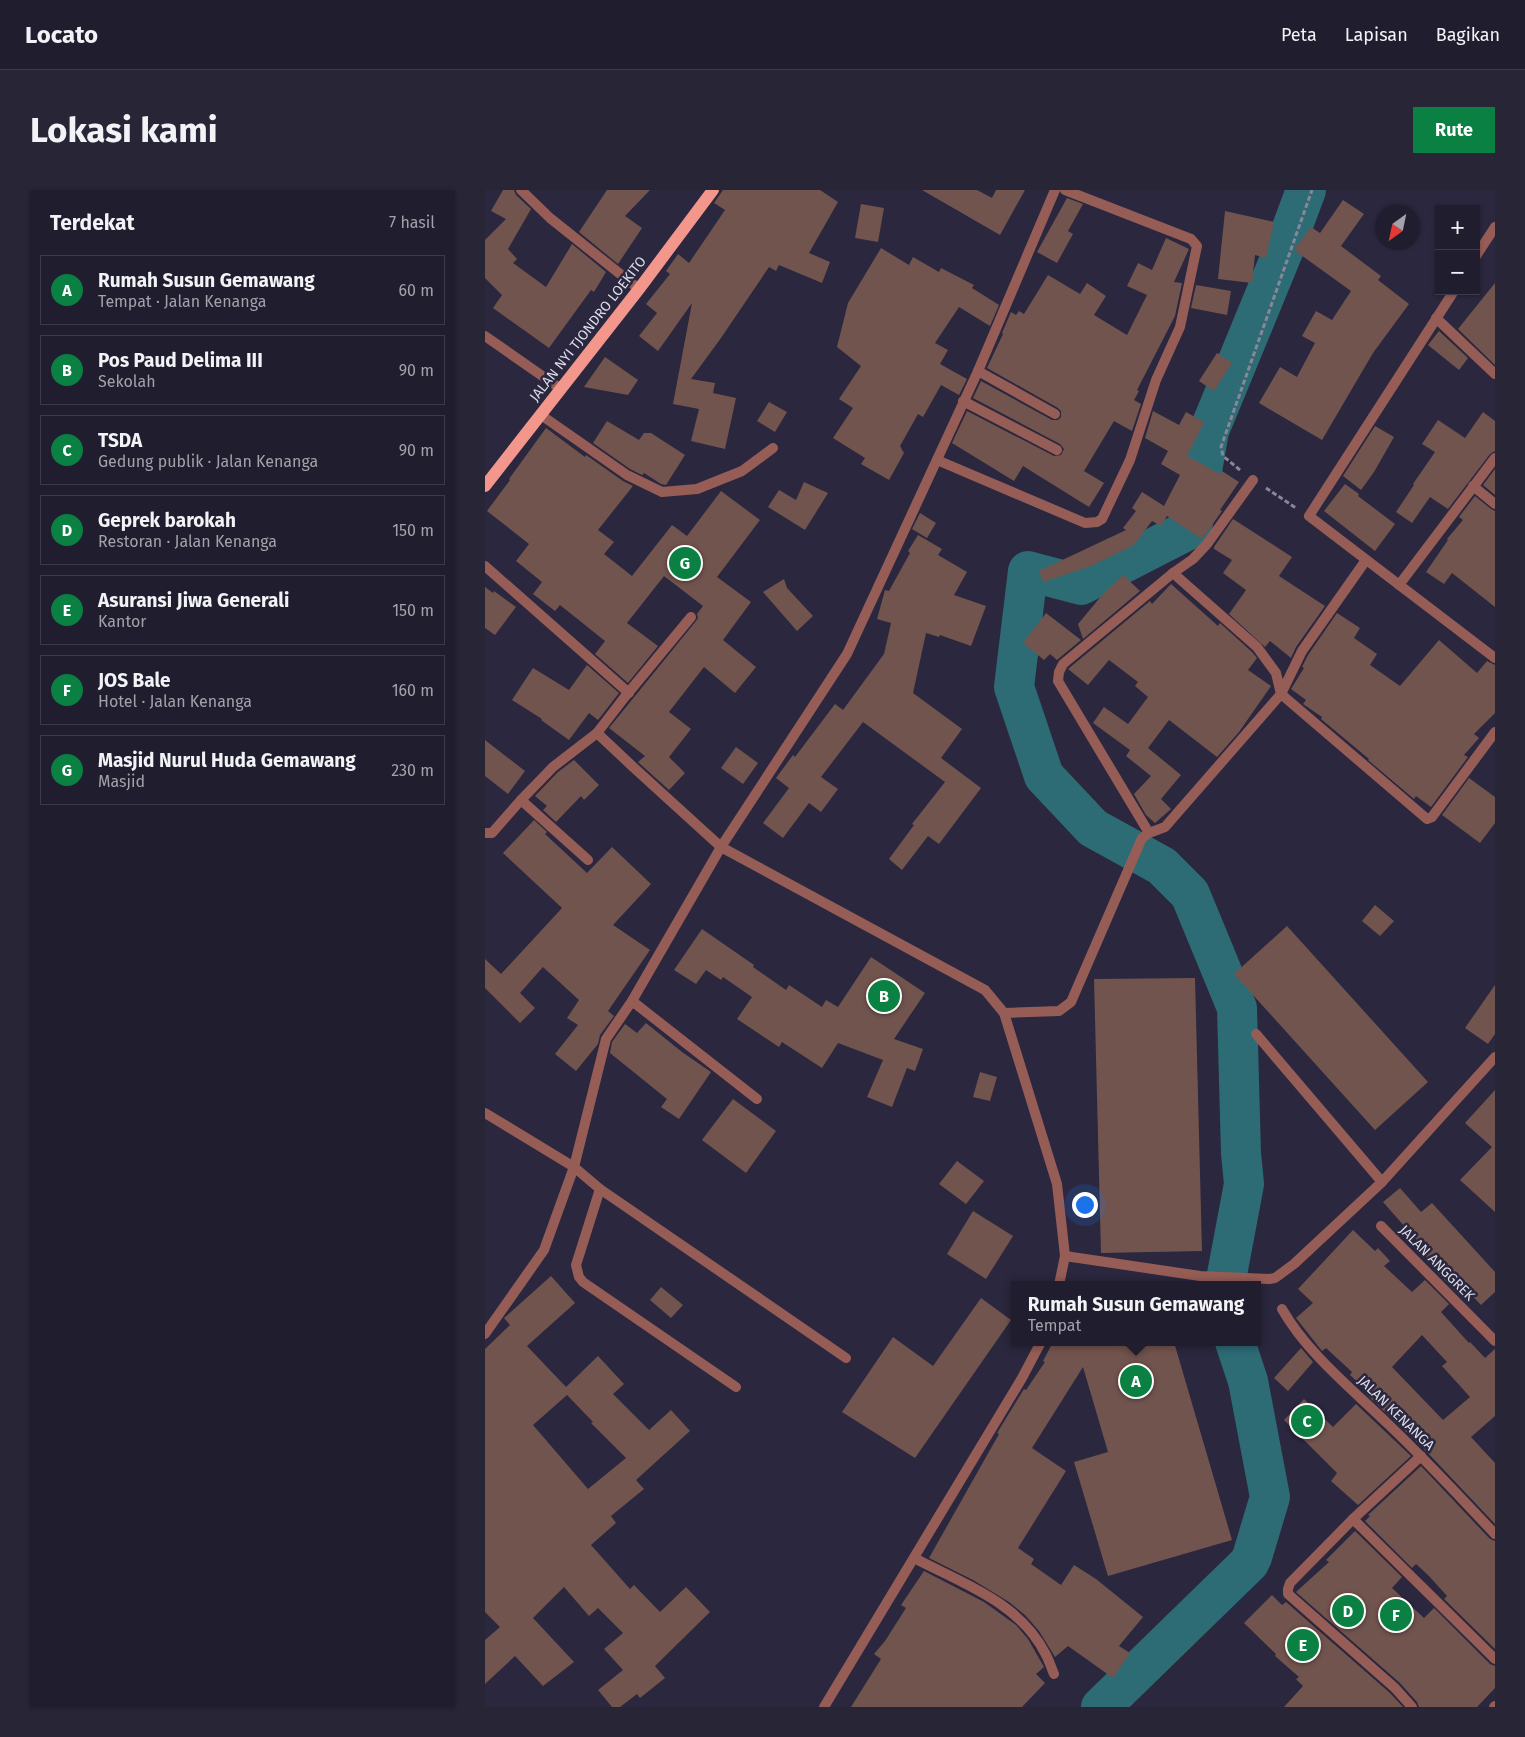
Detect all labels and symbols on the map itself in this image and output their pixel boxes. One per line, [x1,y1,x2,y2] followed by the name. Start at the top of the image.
[1375,205,1420,250] north arrow
[526,253,650,405] street label: JALAN NYI TJONDRO LOEKITO
[669,544,701,582] pin: G
[868,977,900,1015] pin: B
[1072,1192,1098,1218] your location
[1396,1222,1479,1305] street label: JALAN ANGGREK
[1120,1362,1152,1400] pin: A
[1354,1372,1438,1454] street label: JALAN KENANGA
[1291,1402,1323,1440] pin: C
[1332,1592,1364,1630] pin: D
[1380,1596,1412,1634] pin: F
[1287,1626,1319,1664] pin: E

